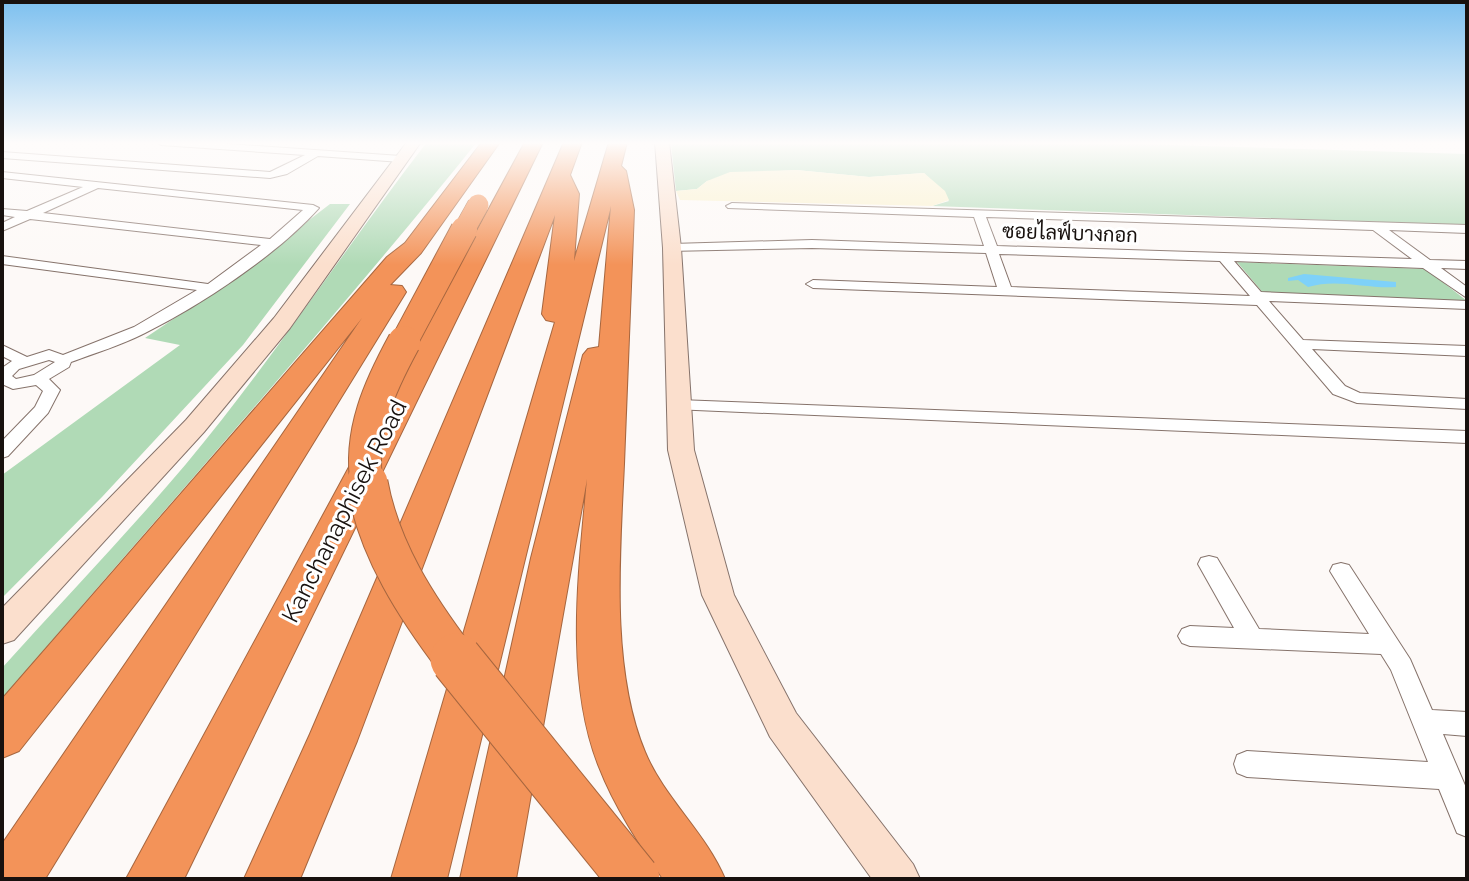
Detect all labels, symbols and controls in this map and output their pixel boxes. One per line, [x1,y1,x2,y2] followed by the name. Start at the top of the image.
[1002,218,1138,247] street label: ซอยไลฟ์บางกอก
[275,395,413,627] street label: Kanchanaphisek Road

